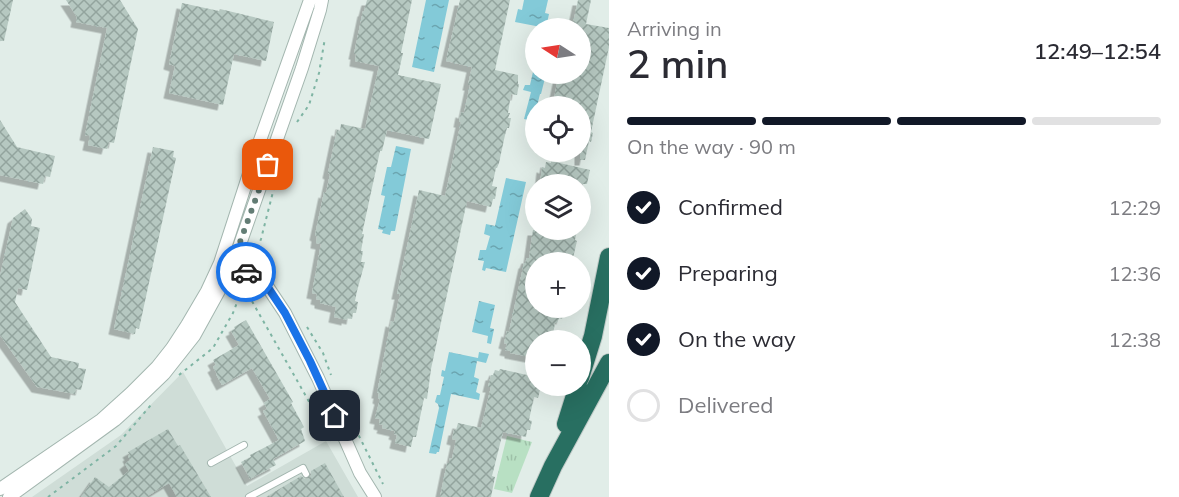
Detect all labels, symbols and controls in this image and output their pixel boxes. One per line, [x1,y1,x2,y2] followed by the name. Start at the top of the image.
[627,16,722,41] text: Arriving in
[525,18,591,84] north arrow
[525,18,591,396] map controls
[1034,37,1161,65] text: 12:49–12:54
[627,39,728,88] text: 2 min
[525,96,591,162] button: locate
[627,134,796,159] text: On the way · 90 m
[242,139,293,190] pin
[251,148,284,181] icon: bag
[525,174,591,240] button: layers
[627,191,660,224] icon: check
[678,193,783,221] text: Confirmed
[1108,195,1161,220] text: 12:29
[216,242,276,302] courier
[525,252,591,318] button: +
[230,256,263,289] icon: car
[627,257,660,290] icon: check
[678,259,778,287] text: Preparing
[1108,261,1161,286] text: 12:36
[627,323,660,356] icon: check
[678,325,796,353] text: On the way
[1108,327,1161,352] text: 12:38
[525,330,591,396] button: −
[309,390,360,441] pin
[678,391,773,419] text: Delivered
[318,399,351,432] icon: home

